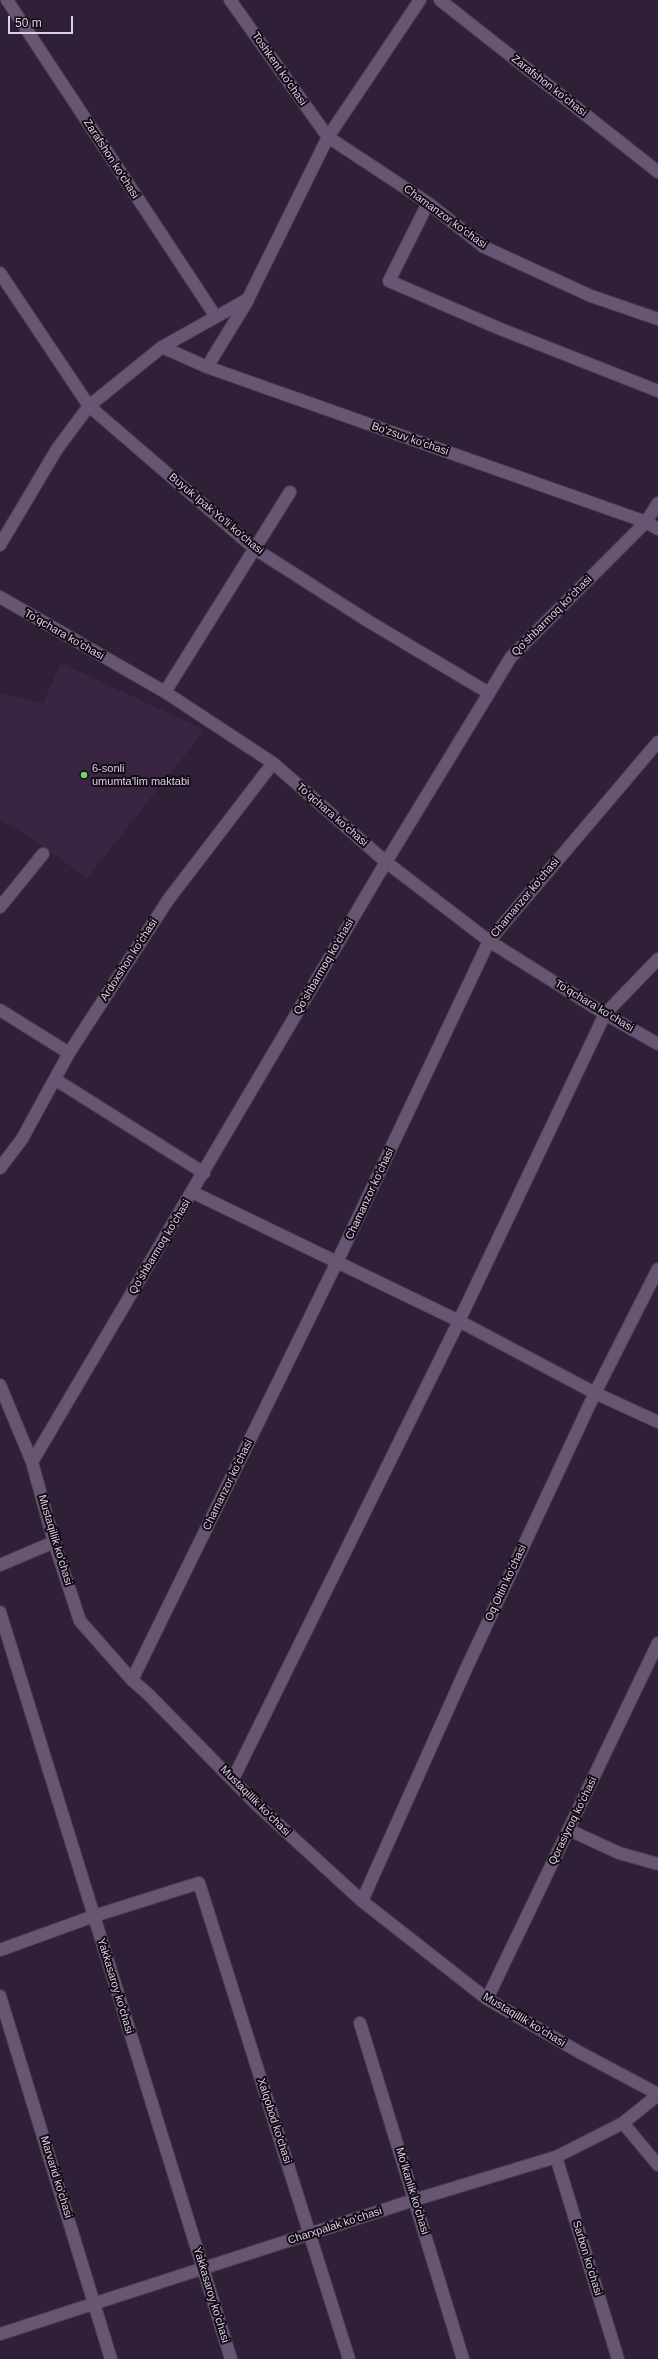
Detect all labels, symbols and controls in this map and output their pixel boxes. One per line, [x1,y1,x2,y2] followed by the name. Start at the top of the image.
[10,8,75,34] scale bar
[15,16,42,30] text: 50 m
[249,30,309,108] street label: Toshkent ko'chasi
[509,52,589,120] street label: Zarafshon ko'chasi
[80,117,142,201] street label: Zarafshon ko'chasi
[401,182,489,252] street label: Chamanzor ko'chasi
[370,420,450,458] street label: Bo'zsuv ko'chasi
[166,471,266,557] street label: Buyuk Ipak Yo'li ko'chasi
[509,573,595,659] street label: Qo'shbarmoq ko'chasi
[22,607,106,663] street label: To'qchara ko'chasi
[92,762,189,788] place label: 6-sonli umumta'lim maktabi
[79,770,89,780] marker: 6-sonli umumta'lim maktabi
[294,781,370,849] street label: To'qchara ko'chasi
[488,856,562,940] street label: Chamanzor ko'chasi
[98,917,160,1003] street label: Ardoxshon ko'chasi
[291,917,357,1017] street label: Qo'shbarmoq ko'chasi
[552,977,636,1035] street label: To'qchara ko'chasi
[343,1146,397,1242] street label: Chamanzor ko'chasi
[126,1197,194,1297] street label: Qo'shbarmoq ko'chasi
[200,1437,256,1533] street label: Chamanzor ko'chasi
[35,1493,75,1587] street label: Mustaqillik ko'chasi
[483,1543,529,1623] street label: Oq Oltin ko'chasi
[217,1763,293,1839] street label: Mustaqillik ko'chasi
[546,1775,600,1867] street label: Qorasiyroq ko'chasi
[94,1937,136,2035] street label: Yakkasaroy ko'chasi
[480,1990,568,2050] street label: Mustaqillik ko'chasi
[254,2077,294,2165] street label: Xalqobod ko'chasi
[37,2134,75,2220] street label: Marvarid ko'chasi
[392,2146,432,2236] street label: Mo'lkanlik ko'chasi
[286,2205,384,2247] street label: Charxpalak ko'chasi
[569,2219,605,2297] street label: Sarbon ko'chasi
[190,2246,232,2344] street label: Yakkasaroy ko'chasi

